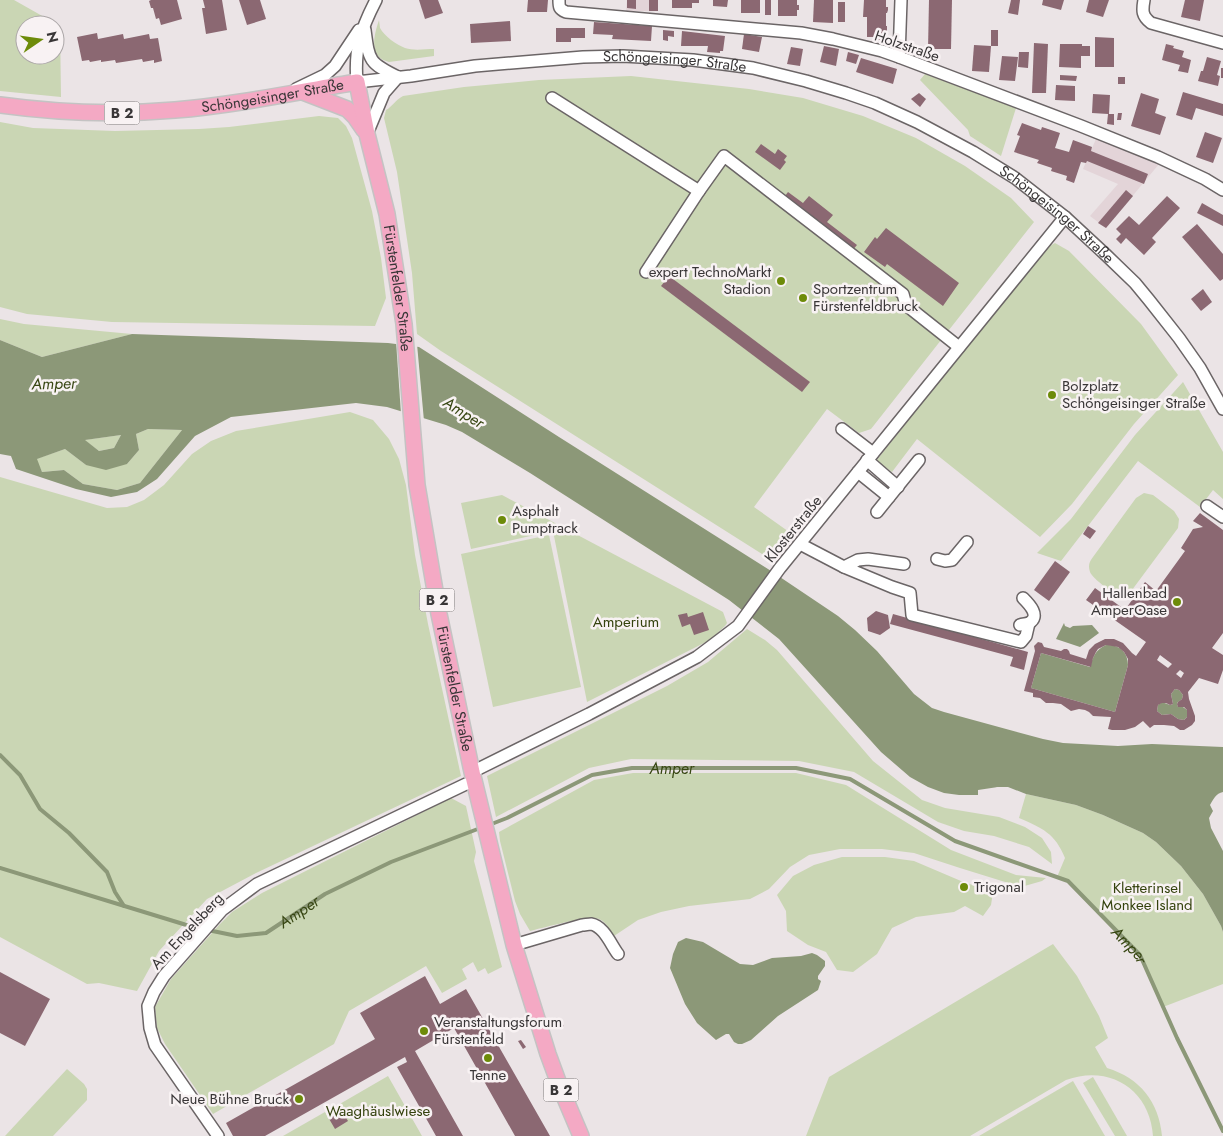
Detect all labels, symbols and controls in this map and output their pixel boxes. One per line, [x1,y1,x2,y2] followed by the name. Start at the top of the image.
[15,15,65,65] north arrow
[872,25,943,67] street label: Holzstraße
[42,29,64,45] text: N
[603,45,748,78] street label: Schöngeisinger Straße
[200,73,346,118] street label: Schöngeisinger Straße
[104,102,140,125] road number: B 2
[995,160,1119,269] street label: Schöngeisinger Straße
[378,223,417,353] street label: Fürstenfelder Straße
[649,261,771,300] place label: expert TechnoMarkt Stadion
[775,275,787,287] marker: expert TechnoMarkt Stadion
[813,278,919,317] place label: Sportzentrum Fürstenfeldbruck
[797,292,809,304] marker: Sportzentrum Fürstenfeldbruck
[31,372,78,395] water label: Amper
[1062,375,1206,414] place label: Bolzplatz Schöngeisinger Straße
[1046,389,1058,401] marker: Bolzplatz Schöngeisinger Straße
[438,390,490,435] water label: Amper
[759,490,827,567] street label: Klosterstraße
[512,500,578,539] place label: Asphalt Pumptrack
[496,514,508,526] marker: Asphalt Pumptrack
[1091,582,1167,621] place label: Hallenbad AmperOase
[420,588,454,612] road number: B 2
[1171,596,1183,608] marker: Hallenbad AmperOase
[593,611,659,633] park label: Amperium
[431,624,478,754] street label: Fürstenfelder Straße
[649,757,696,780] water label: Amper
[974,876,1024,898] place label: Trigonal
[1101,877,1193,916] park label: Kletterinsel Monkee Island
[958,881,970,893] marker: Trigonal
[146,888,228,974] street label: Am Engelsberg
[273,889,325,934] water label: Amper
[1105,920,1154,969] water label: Amper
[434,1011,562,1050] place label: Veranstaltungsforum Fürstenfeld
[418,1025,430,1037] marker: Veranstaltungsforum Fürstenfeld
[482,1052,494,1064] marker: Tenne
[470,1064,507,1086] place label: Tenne
[544,1078,578,1102] road number: B 2
[170,1088,289,1110] place label: Neue Bühne Bruck
[293,1093,305,1105] marker: Neue Bühne Bruck
[326,1100,430,1122] park label: Waaghäuslwiese

